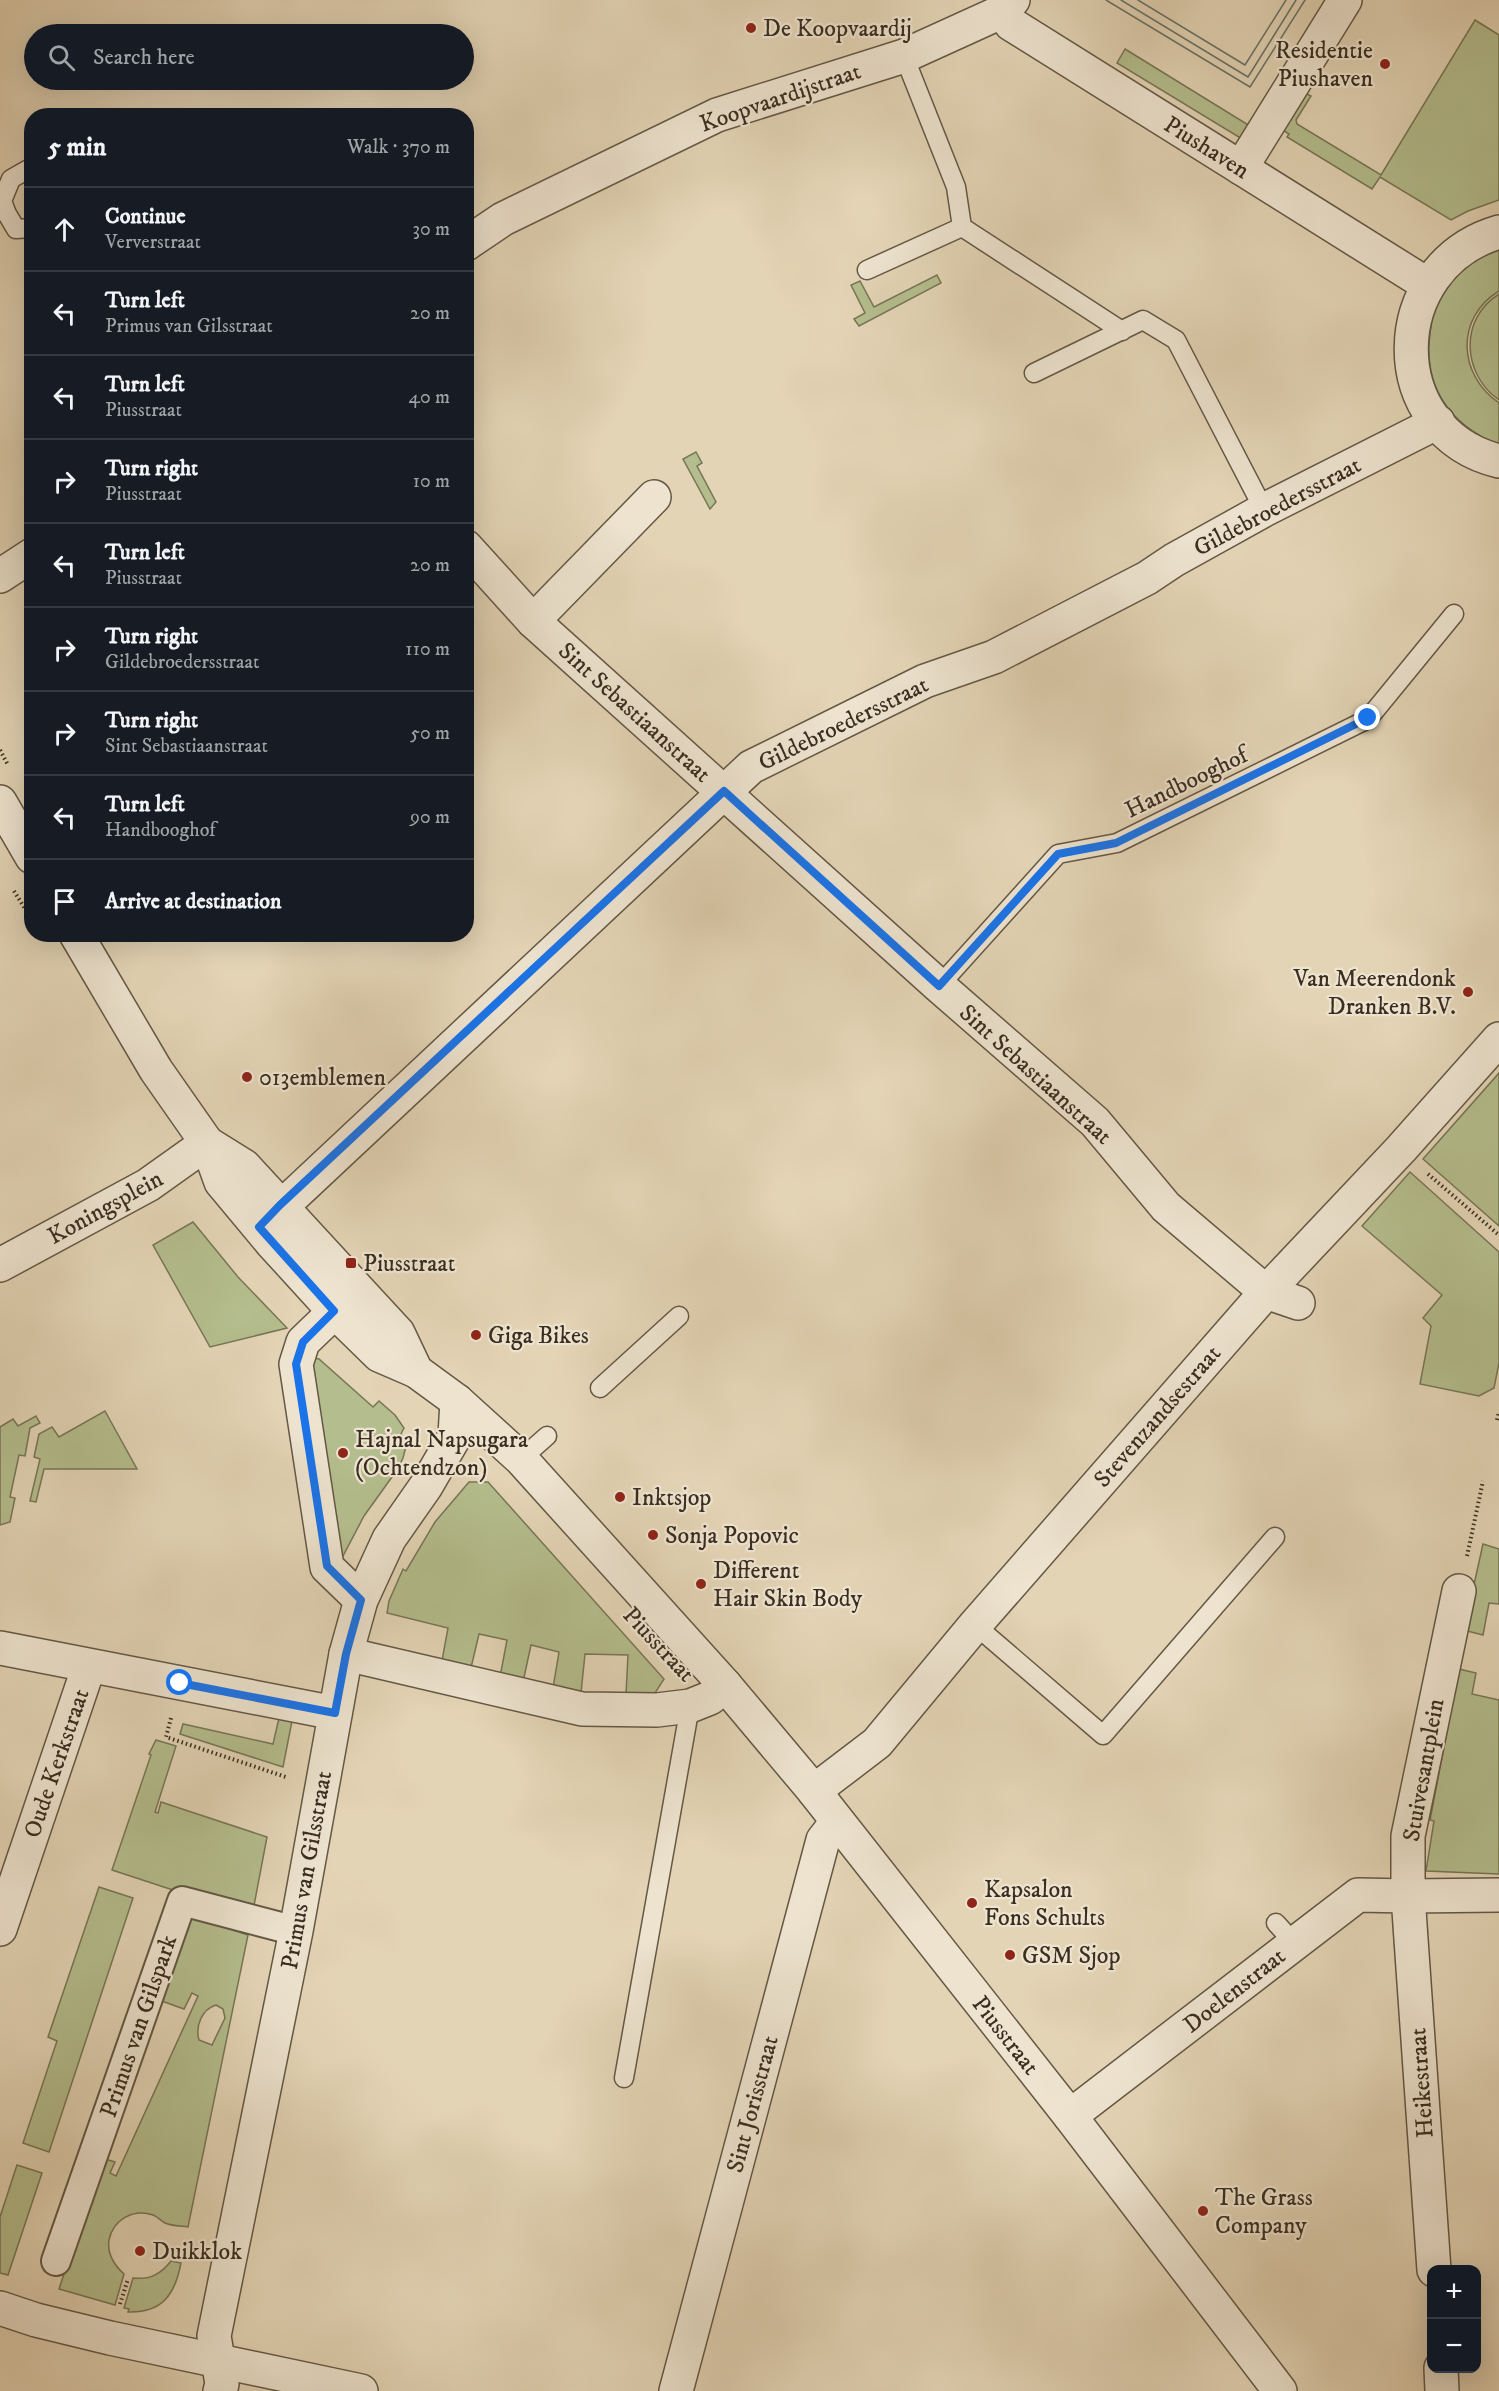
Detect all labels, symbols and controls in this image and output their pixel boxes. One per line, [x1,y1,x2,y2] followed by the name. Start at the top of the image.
[763,14,912,44] place label: De Koopvaardij
[744,21,758,35] marker: De Koopvaardij
[24,24,474,90] search box
[1275,36,1373,94] place label: Residentie Piushaven
[45,41,78,74] icon: search
[93,44,195,71] text: Search here
[696,56,865,140] street label: Koopvaardijstraat
[1378,57,1392,71] marker: Residentie Piushaven
[1158,110,1255,186] street label: Piushaven
[48,131,106,164] text: 5 min
[347,135,450,160] text: Walk · 370 m
[105,203,186,230] text: Continue
[48,213,81,246] icon: ahead
[412,217,450,242] text: 30 m
[105,230,201,255] text: Ververstraat
[105,287,185,314] text: Turn left
[48,297,81,330] icon: left
[410,301,450,326] text: 20 m
[105,314,273,339] text: Primus van Gilsstraat
[105,371,185,398] text: Turn left
[48,381,81,414] icon: left
[408,385,450,410] text: 40 m
[105,398,182,423] text: Piusstraat
[1189,450,1367,564] street label: Gildebroedersstraat
[105,455,198,482] text: Turn right
[48,465,81,498] icon: right
[413,469,450,494] text: 10 m
[105,482,182,507] text: Piusstraat
[105,539,185,566] text: Turn left
[48,549,81,582] icon: left
[410,553,450,578] text: 20 m
[105,566,182,591] text: Piusstraat
[105,623,198,650] text: Turn right
[48,633,81,666] icon: right
[552,636,717,790] street label: Sint Sebastiaanstraat
[405,637,450,662] text: 110 m
[105,650,259,675] text: Gildebroedersstraat
[754,670,934,778] street label: Gildebroedersstraat
[1354,704,1380,730] route end
[105,707,198,734] text: Turn right
[48,717,81,750] icon: right
[410,721,450,746] text: 50 m
[105,734,268,759] text: Sint Sebastiaanstraat
[1120,739,1256,825] street label: Handbooghof
[105,791,185,818] text: Turn left
[48,801,81,834] icon: left
[410,805,450,830] text: 90 m
[105,818,216,843] text: Handbooghof
[48,885,81,918] icon: arrive
[105,888,282,915] text: Arrive at destination
[1293,964,1456,1022] place label: Van Meerendonk Dranken B.V.
[1461,985,1475,999] marker: Van Meerendonk Dranken B.V.
[953,998,1118,1152] street label: Sint Sebastiaanstraat
[259,1063,387,1093] place label: 013emblemen
[240,1070,254,1084] marker: 013emblemen
[43,1164,169,1252] street label: Koningsplein
[363,1249,456,1279] place label: Piusstraat
[344,1256,358,1270] marker: Piusstraat
[488,1321,589,1351] place label: Giga Bikes
[469,1328,483,1342] marker: Giga Bikes
[1088,1339,1228,1494] street label: Stevenzandsestraat
[355,1425,529,1483] place label: Hajnal Napsugara (Ochtendzon)
[336,1446,350,1460] marker: Hajnal Napsugara (Ochtendzon)
[632,1483,711,1513] place label: Inktsjop
[613,1490,627,1504] marker: Inktsjop
[665,1521,799,1551] place label: Sonja Popovic
[646,1528,660,1542] marker: Sonja Popovic
[713,1556,863,1614] place label: Different Hair Skin Body
[694,1577,708,1591] marker: Different Hair Skin Body
[616,1601,701,1689] street label: Piusstraat
[166,1669,192,1695] route start
[17,1685,97,1842] street label: Oude Kerkstraat
[1397,1696,1451,1844] street label: Stuivesantplein
[275,1768,339,1972] street label: Primus van Gilsstraat
[984,1875,1105,1933] place label: Kapsalon Fons Schults
[965,1896,979,1910] marker: Kapsalon Fons Schults
[94,1931,184,2122] street label: Primus van Gilspark
[1022,1941,1121,1971] place label: GSM Sjop
[1177,1941,1292,2040] street label: Doelenstraat
[1003,1948,1017,1962] marker: GSM Sjop
[965,1990,1046,2081] street label: Piusstraat
[1403,2027,1441,2139] street label: Heikestraat
[720,2032,786,2176] street label: Sint Jorisstraat
[1215,2183,1313,2241] place label: The Grass Company
[1196,2204,1210,2218] marker: The Grass Company
[152,2237,242,2267] place label: Duikklok
[133,2244,147,2258] marker: Duikklok
[1427,2265,1481,2373] map controls
[1427,2265,1481,2319] button: +
[1427,2319,1481,2373] button: −

